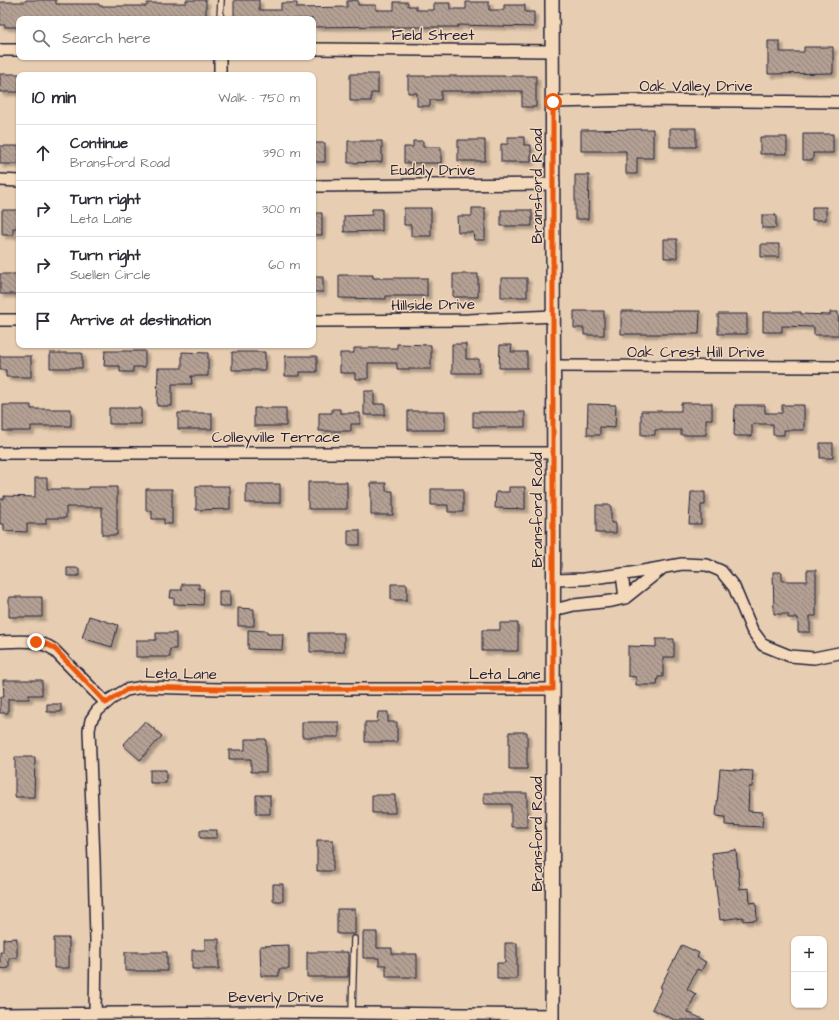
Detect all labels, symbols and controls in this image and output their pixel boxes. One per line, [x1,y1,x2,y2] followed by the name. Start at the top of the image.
[16,16,316,60] search box
[391,25,475,46] street label: Field Street
[30,27,52,49] icon: search
[62,28,151,49] text: Search here
[639,76,753,98] street label: Oak Valley Drive
[32,86,76,110] text: 10 min
[218,89,300,107] text: Walk · 750 m
[544,93,562,111] route start
[527,128,548,244] street label: Bransford Road
[70,133,128,154] text: Continue
[32,142,54,164] icon: ahead
[262,144,300,162] text: 390 m
[70,154,170,172] text: Bransford Road
[391,160,475,182] street label: Eudaly Drive
[70,189,141,210] text: Turn right
[32,198,54,220] icon: right
[262,200,300,218] text: 300 m
[70,210,132,228] text: Leta Lane
[70,245,141,266] text: Turn right
[32,254,54,276] icon: right
[268,256,300,274] text: 60 m
[70,266,150,284] text: Suellen Circle
[391,294,475,316] street label: Hillside Drive
[32,310,54,332] icon: arrive
[70,310,211,331] text: Arrive at destination
[627,342,765,363] street label: Oak Crest Hill Drive
[212,427,340,449] street label: Colleyville Terrace
[527,452,548,568] street label: Bransford Road
[27,633,45,651] route end
[145,663,217,685] street label: Leta Lane
[469,664,541,685] street label: Leta Lane
[527,776,548,892] street label: Bransford Road
[791,936,827,1008] map controls
[791,936,827,972] button: +
[791,972,827,1008] button: −
[228,987,324,1009] street label: Beverly Drive

